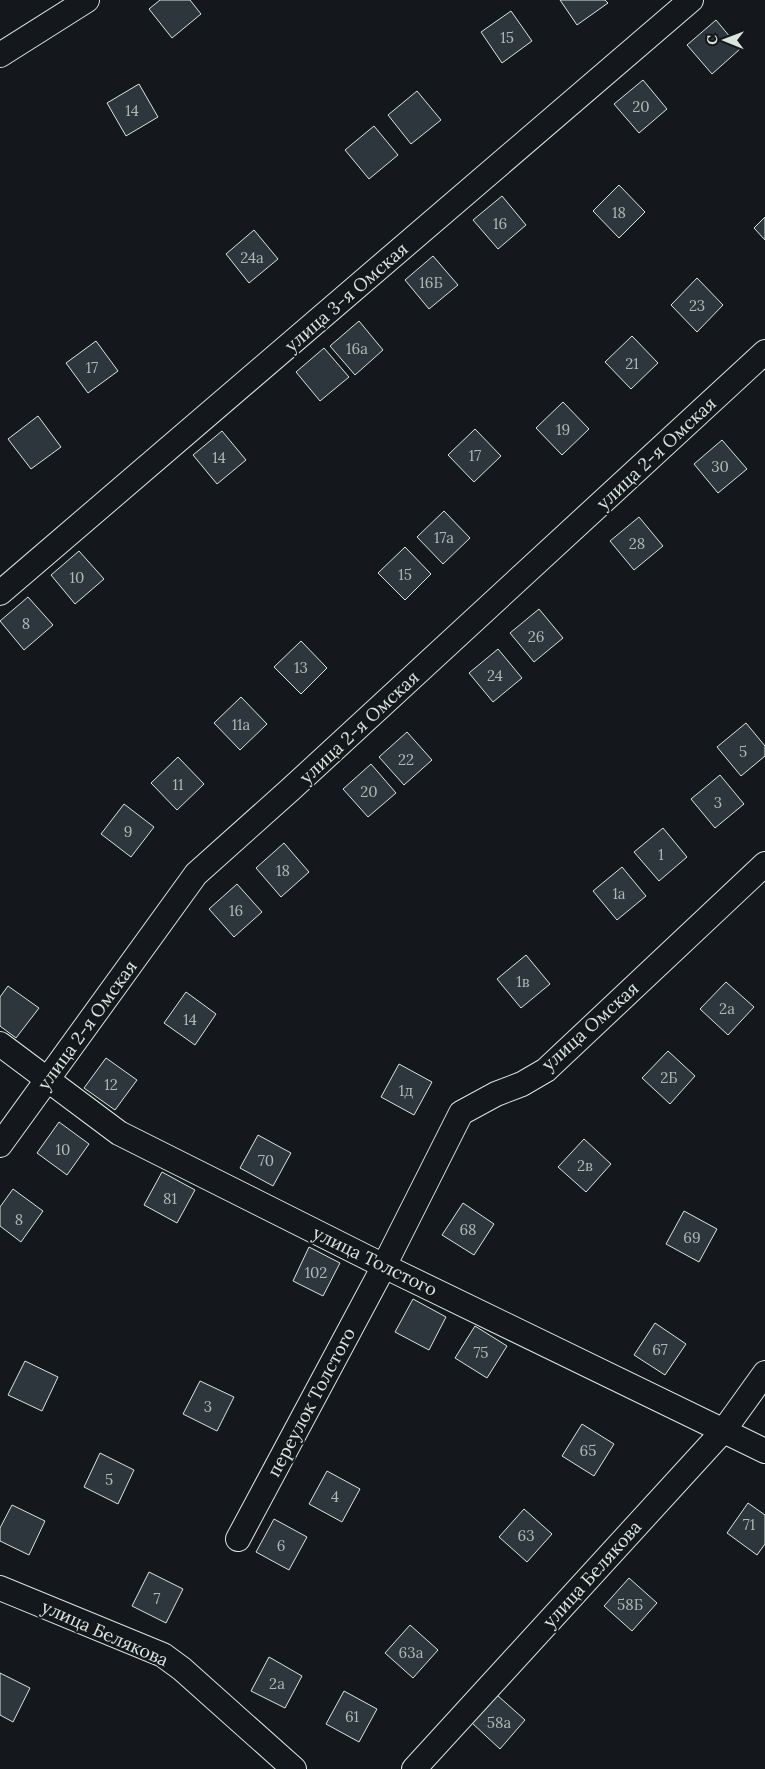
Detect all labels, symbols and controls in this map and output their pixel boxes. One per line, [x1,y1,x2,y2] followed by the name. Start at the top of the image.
[700,15,750,65] north arrow
[500,28,514,47] house number: 15
[703,34,721,45] text: С
[632,97,650,116] house number: 20
[125,101,139,120] house number: 14
[612,203,626,222] house number: 18
[493,214,507,233] house number: 16
[280,237,412,357] street label: улица 3-я Омская
[240,248,264,267] house number: 24а
[419,273,443,292] house number: 16Б
[689,296,705,315] house number: 23
[346,339,368,358] house number: 16а
[625,354,639,373] house number: 21
[86,358,98,377] house number: 17
[591,392,721,514] street label: улица 2-я Омская
[556,420,570,439] house number: 19
[469,446,481,465] house number: 17
[212,448,226,467] house number: 14
[711,457,729,476] house number: 30
[434,528,454,547] house number: 17а
[629,534,645,553] house number: 28
[398,565,412,584] house number: 15
[70,568,84,587] house number: 10
[22,614,30,633] house number: 8
[528,627,544,646] house number: 26
[294,658,308,677] house number: 13
[294,666,424,788] street label: улица 2-я Омская
[487,666,503,685] house number: 24
[232,715,251,734] house number: 11а
[739,742,747,761] house number: 5
[398,750,414,769] house number: 22
[173,775,183,794] house number: 11
[360,782,378,801] house number: 20
[714,793,722,812] house number: 3
[124,822,132,841] house number: 9
[658,845,664,864] house number: 1
[276,861,290,880] house number: 18
[612,884,626,903] house number: 1а
[229,901,243,920] house number: 16
[32,956,142,1094] street label: улица 2-я Омская
[516,972,530,991] house number: 1в
[537,977,643,1075] street label: улица Омская
[719,999,735,1018] house number: 2а
[183,1010,197,1029] house number: 14
[660,1068,678,1087] house number: 2Б
[104,1075,118,1094] house number: 12
[399,1081,413,1100] house number: 1д
[56,1140,70,1159] house number: 10
[258,1151,274,1170] house number: 70
[577,1156,593,1175] house number: 2в
[163,1189,177,1208] house number: 81
[15,1210,23,1229] house number: 8
[459,1220,477,1239] house number: 68
[309,1221,441,1301] street label: улица Толстого
[683,1228,701,1247] house number: 69
[305,1263,327,1282] house number: 102
[262,1323,360,1481] street label: переулок Толстого
[652,1340,668,1359] house number: 67
[473,1343,489,1362] house number: 75
[204,1397,212,1416] house number: 3
[580,1441,596,1460] house number: 65
[105,1470,113,1489] house number: 5
[331,1487,339,1506] house number: 4
[743,1515,755,1534] house number: 71
[538,1516,646,1632] street label: улица Белякова
[517,1526,535,1545] house number: 63
[277,1536,285,1555] house number: 6
[154,1589,161,1608] house number: 7
[38,1595,172,1671] street label: улица Белякова
[617,1595,643,1614] house number: 58Б
[399,1643,424,1662] house number: 63а
[269,1674,285,1693] house number: 2а
[345,1707,359,1726] house number: 61
[487,1713,511,1732] house number: 58а

